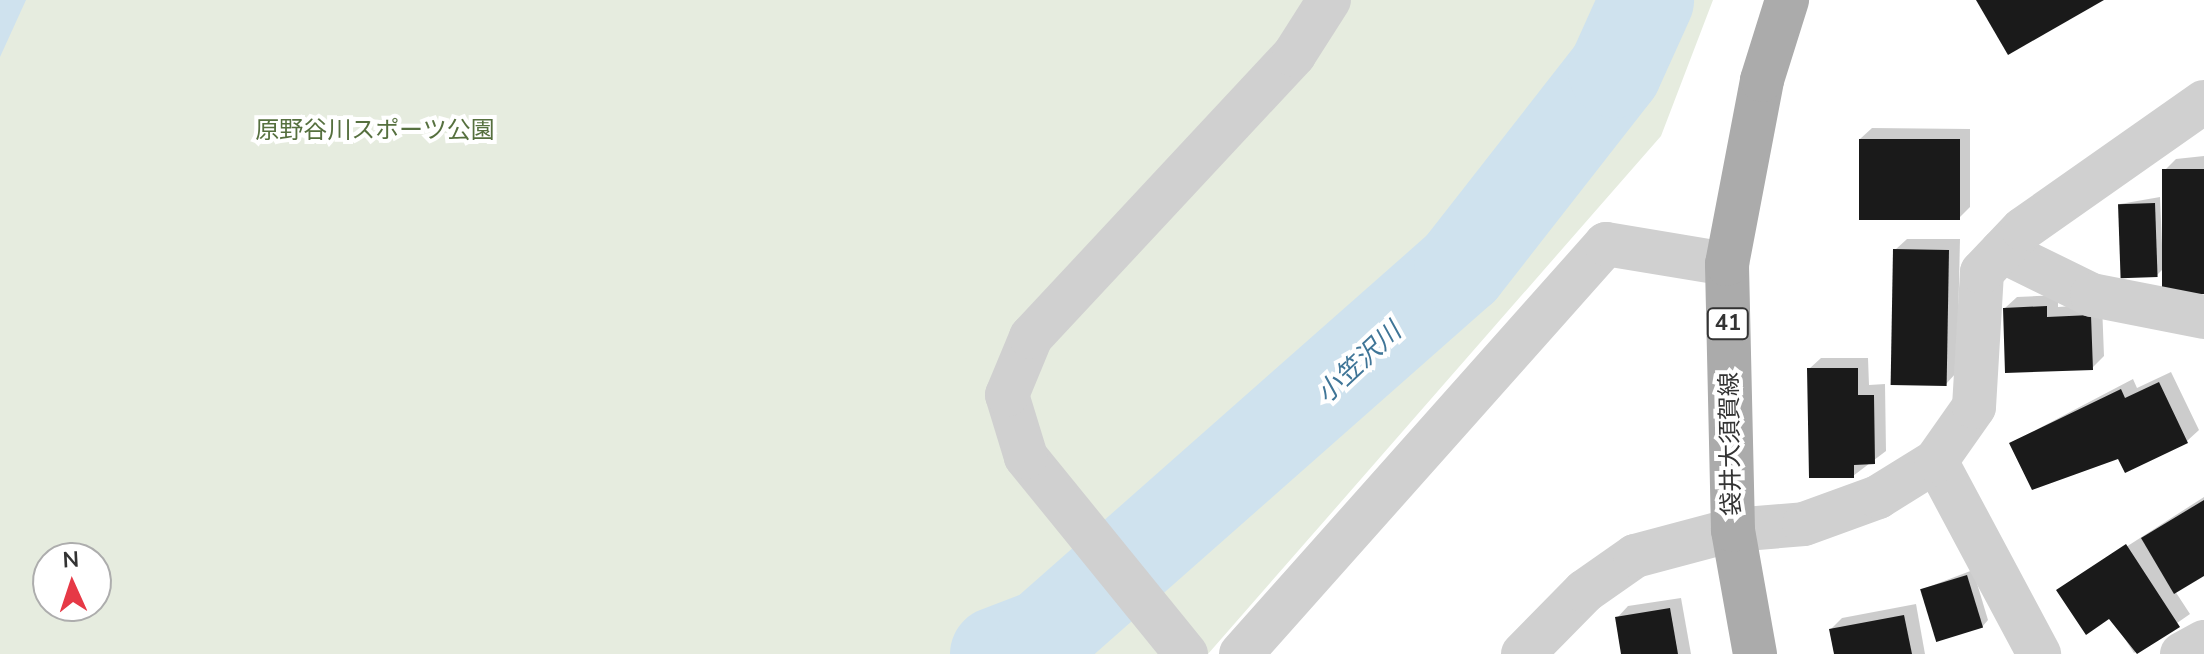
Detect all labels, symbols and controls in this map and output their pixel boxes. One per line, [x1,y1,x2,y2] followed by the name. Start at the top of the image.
[255,117,495,145] park label: 原野谷川スポーツ公園
[1706,306,1750,342] road number: 41
[1310,316,1408,410] water label: 小笠沢川
[1715,372,1747,516] street label: 袋井大須賀線
[32,542,112,622] north arrow
[62,545,80,575] text: N

